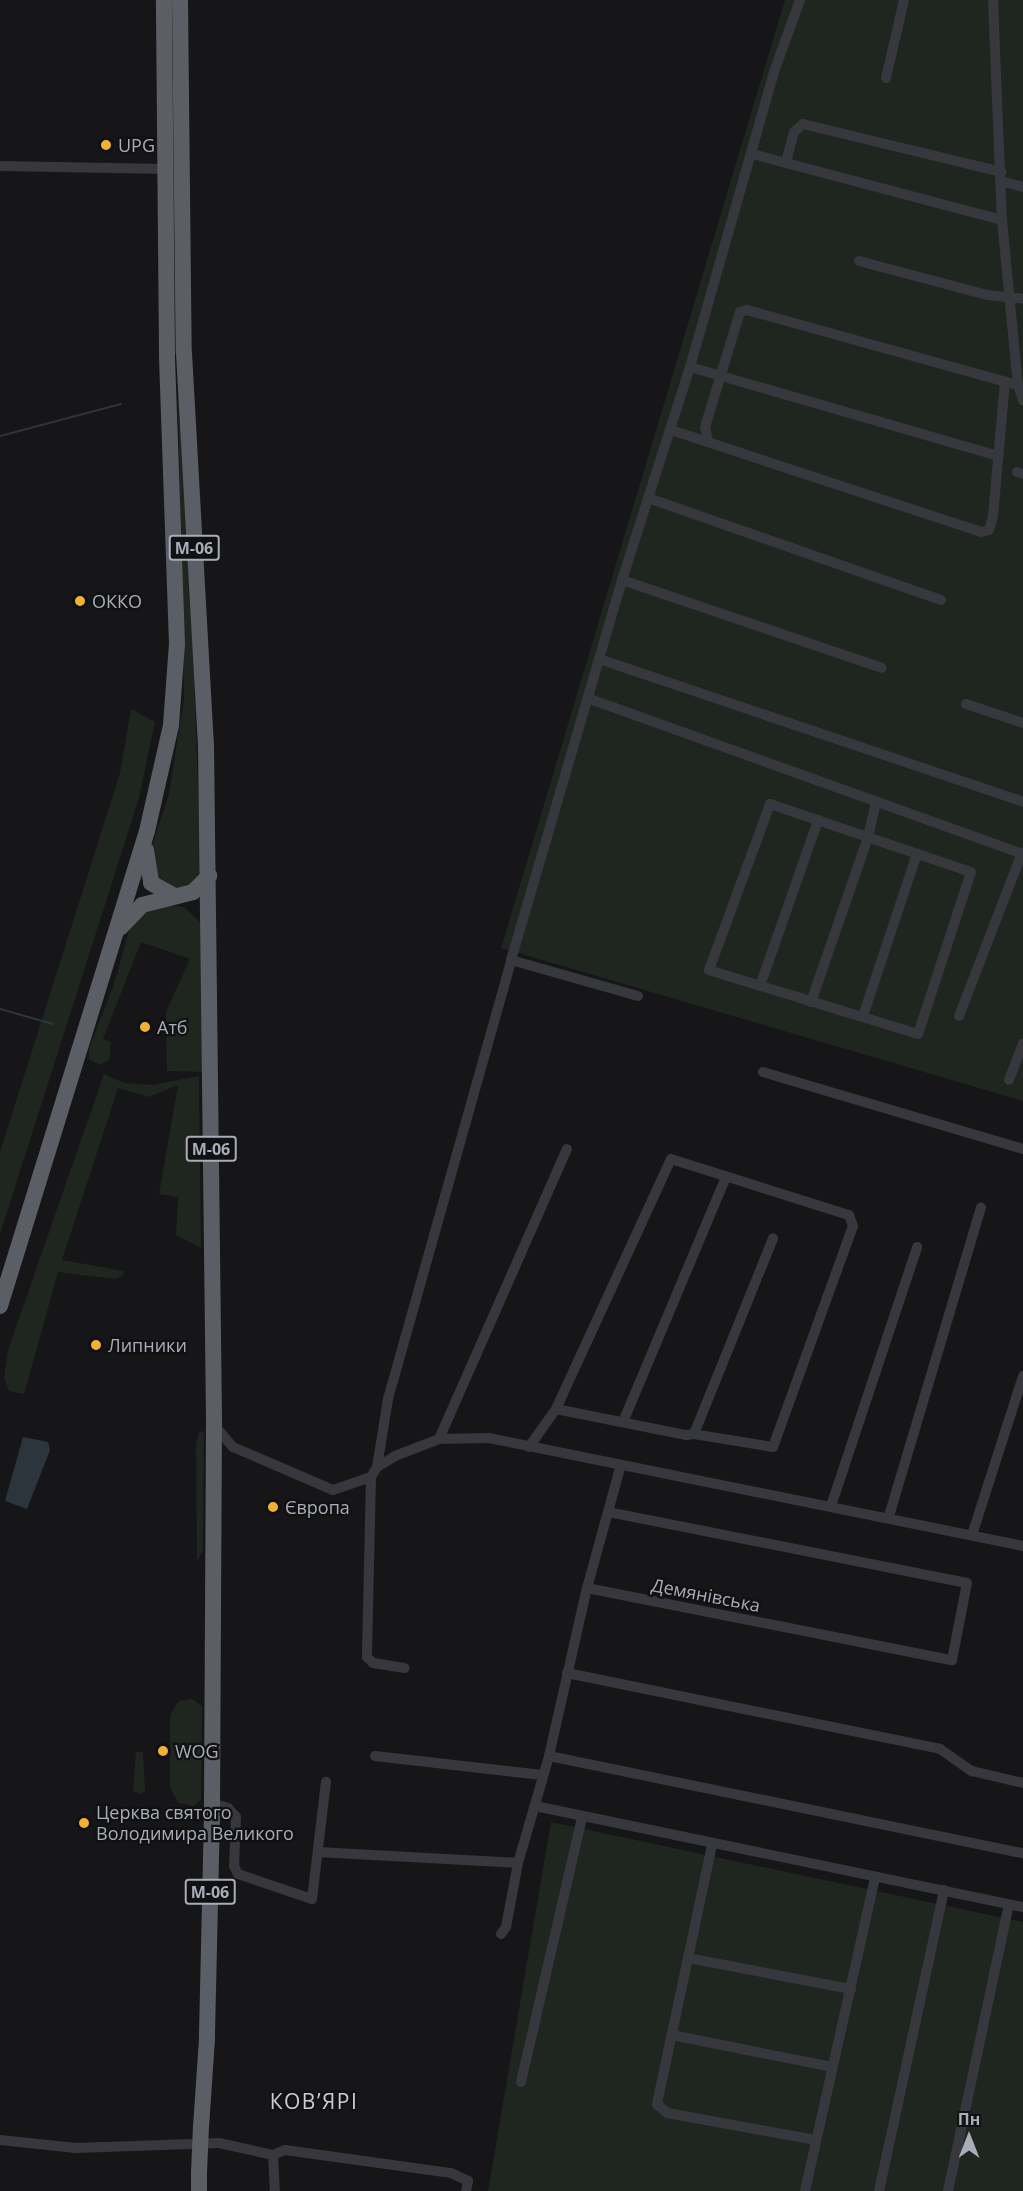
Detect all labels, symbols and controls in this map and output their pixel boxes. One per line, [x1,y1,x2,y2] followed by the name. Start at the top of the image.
[118,134,155,156] place label: UPG
[99,138,113,152] marker: UPG
[168,535,220,561] road number: М-06
[92,590,142,612] place label: ОККО
[73,594,87,608] marker: ОККО
[157,1016,188,1038] place label: Атб
[138,1020,152,1034] marker: Атб
[186,1136,236,1162] road number: М-06
[108,1334,187,1356] place label: Липники
[89,1338,103,1352] marker: Липники
[285,1496,350,1518] place label: Європа
[266,1500,280,1514] marker: Європа
[650,1574,762,1616] street label: Демянівська
[175,1740,219,1762] place label: WOG
[156,1744,170,1758] marker: WOG
[96,1802,294,1844] place label: Церква святого Володимира Великого
[77,1816,91,1830] marker: Церква святого Володимира Великого
[184,1879,236,1905] road number: М-06
[270,2088,358,2114] district label: КОВ’ЯРІ
[939,2107,999,2167] north arrow
[958,2108,980,2130] text: Пн

